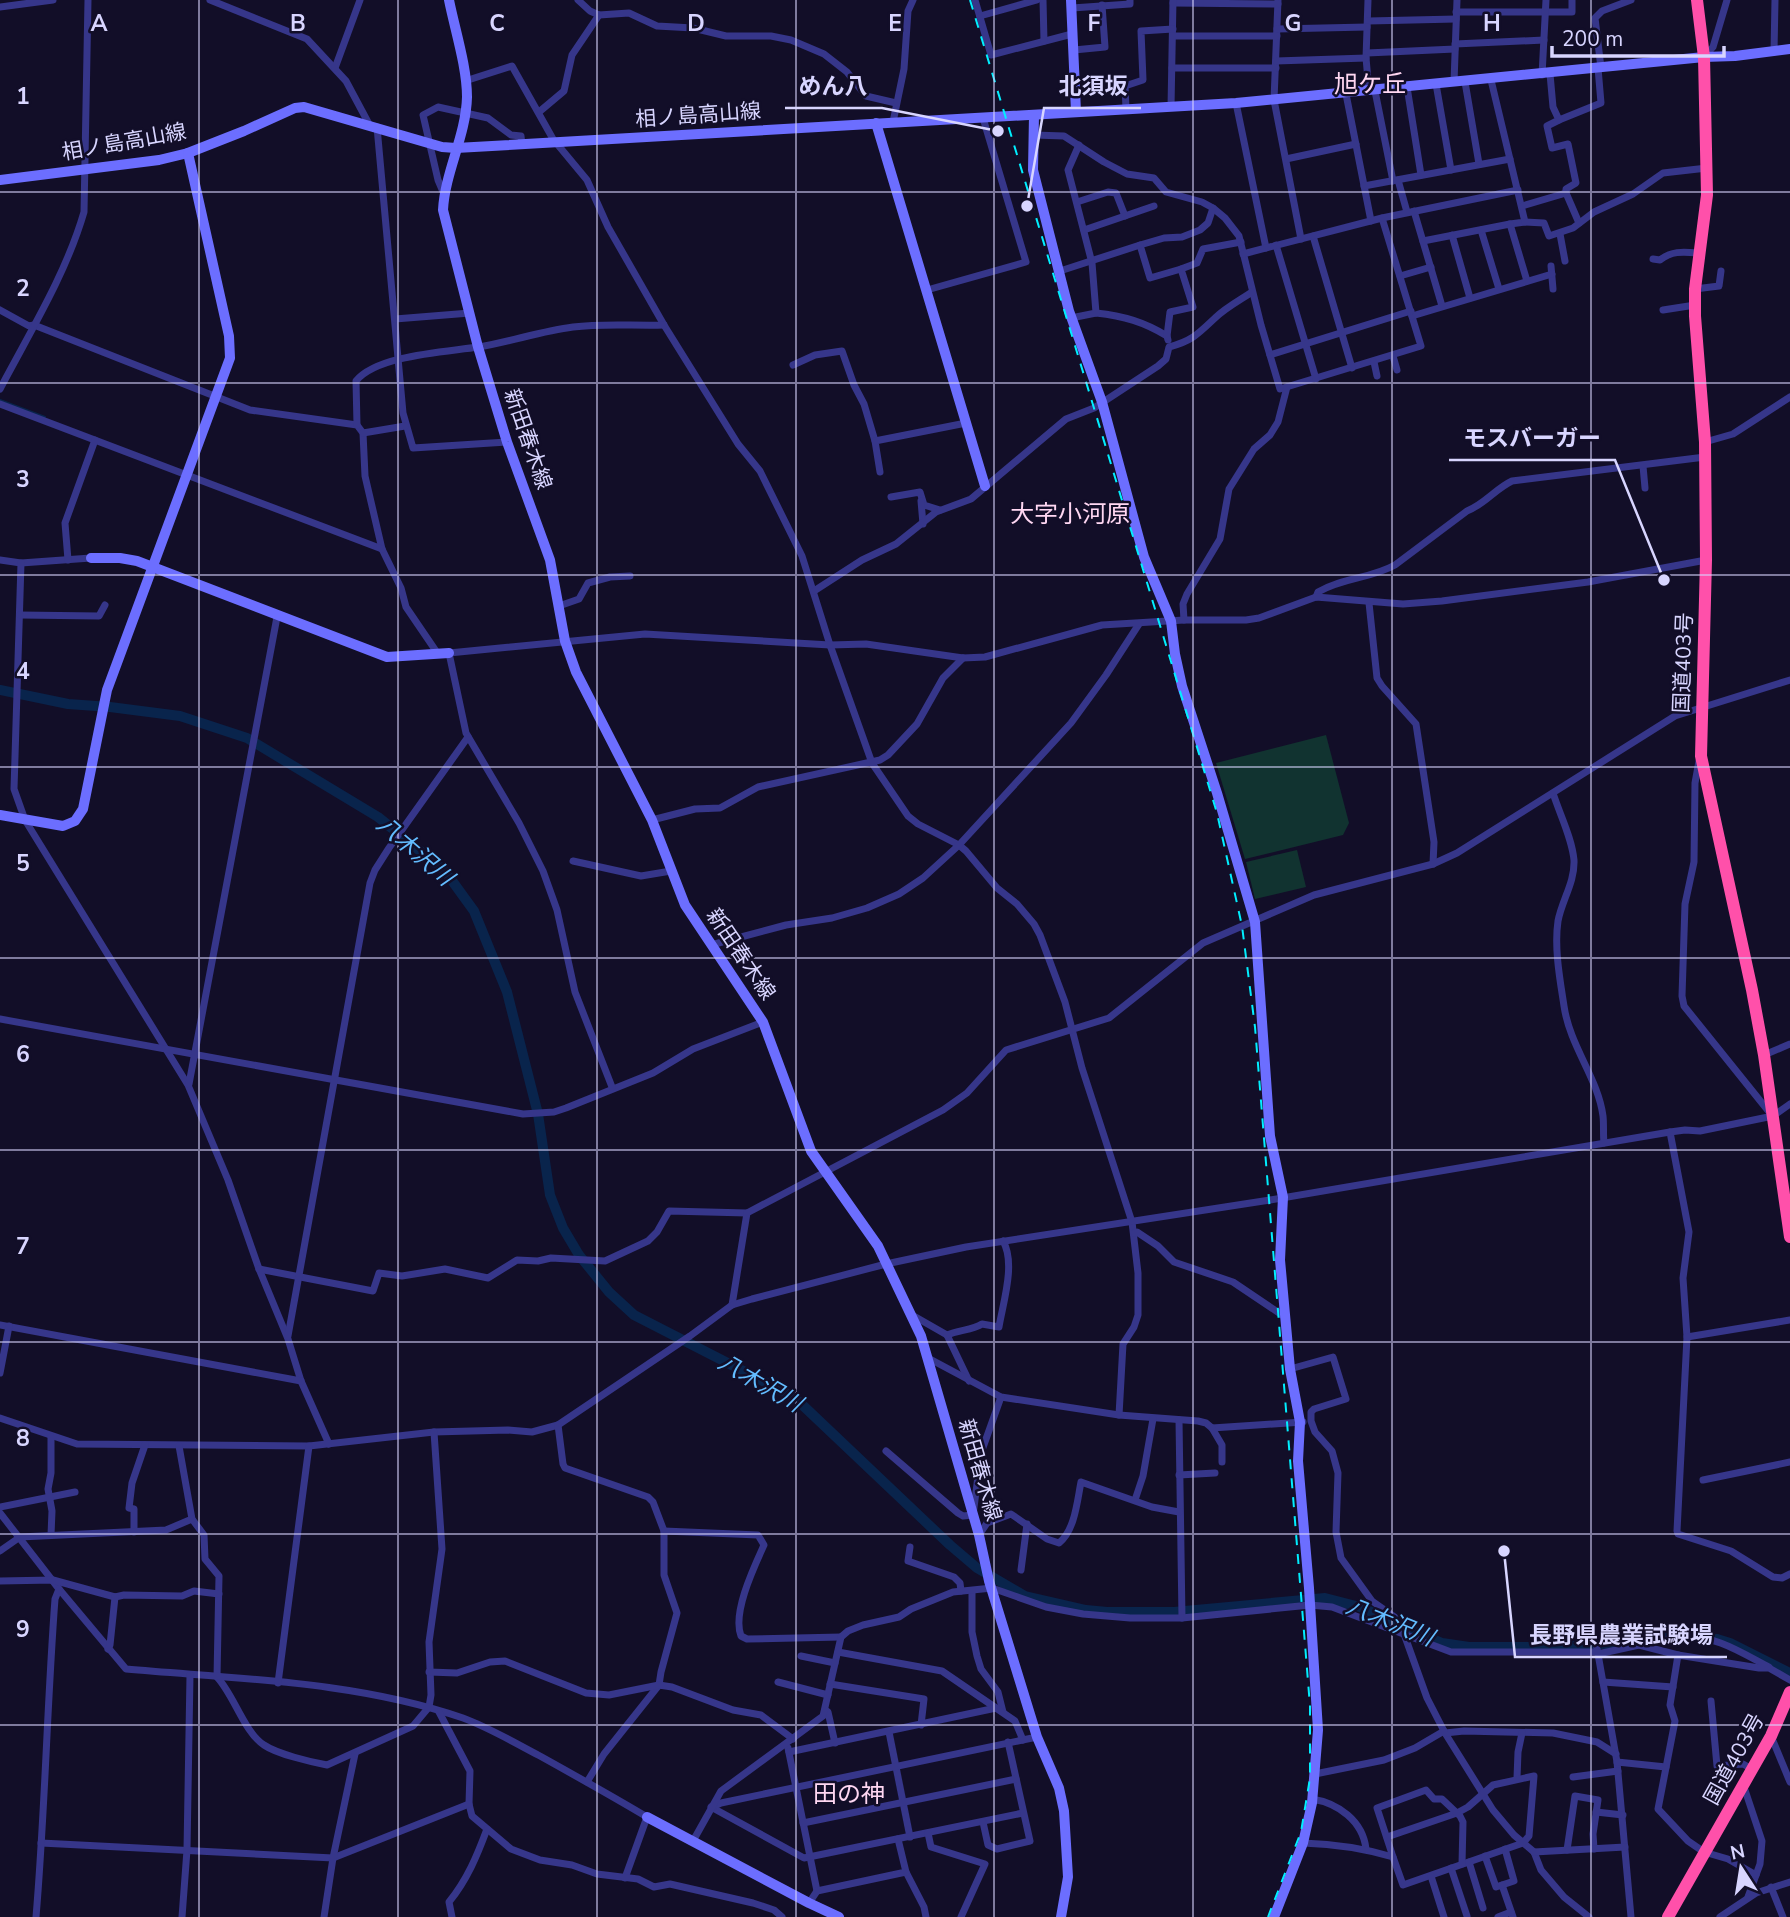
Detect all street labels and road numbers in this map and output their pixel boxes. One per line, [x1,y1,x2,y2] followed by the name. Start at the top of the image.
[634,97,762,133] street label: 相ノ島高山線
[60,117,188,167] street label: 相ノ島高山線
[498,385,558,493] street label: 新田春木線
[1667,612,1699,714] street label: 国道403号
[700,903,782,1005] street label: 新田春木線
[952,1416,1008,1524] street label: 新田春木線
[1697,1708,1771,1810] street label: 国道403号

